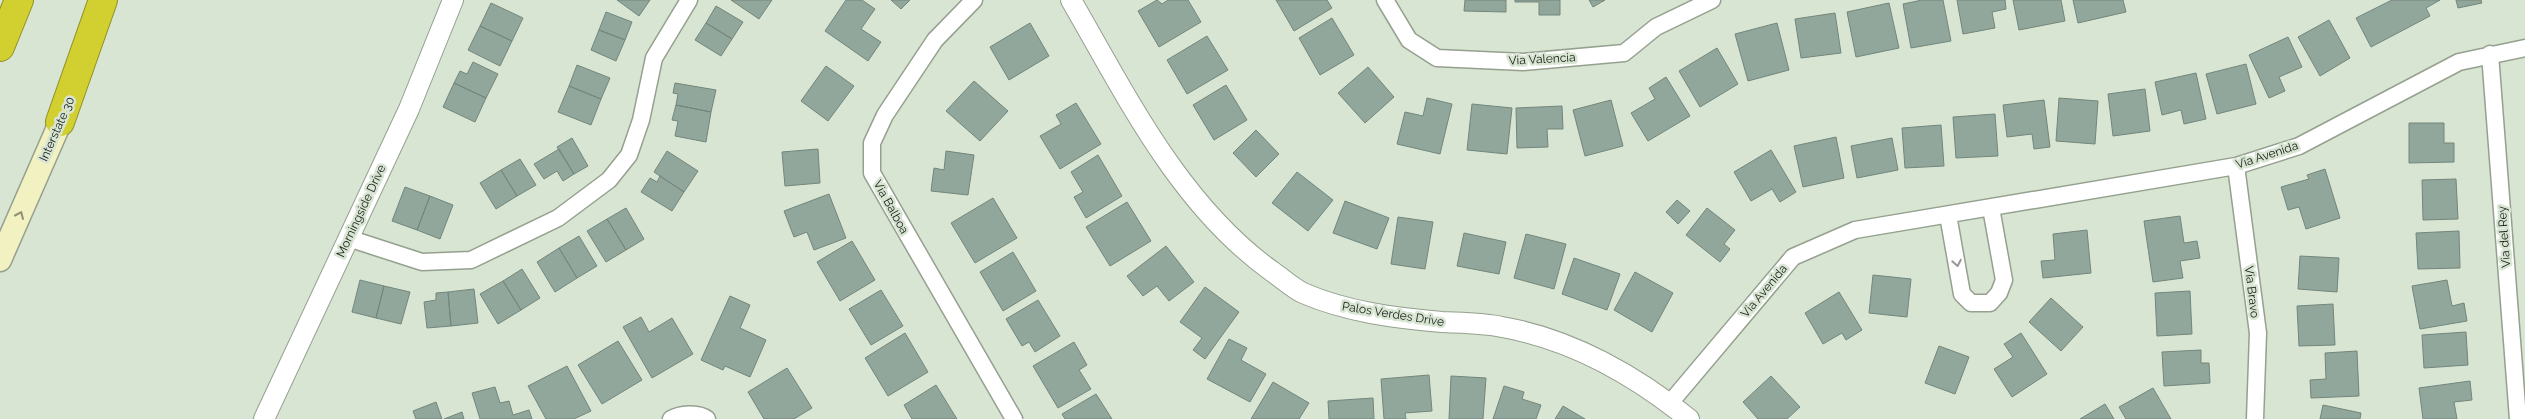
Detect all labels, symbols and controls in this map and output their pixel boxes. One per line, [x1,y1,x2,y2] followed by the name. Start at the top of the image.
[1508,50,1576,68] street label: Via Valencia
[37,95,77,163] street label: Interstate 30
[2234,138,2300,172] street label: Via Avenida
[333,163,389,259] street label: Morningside Drive
[871,178,911,236] street label: Via Balboa
[2495,205,2513,268] street label: Via del Rey
[13,211,24,220] one-way arrow
[1951,259,1961,267] one-way arrow
[1738,262,1790,320] street label: Via Avenida
[2242,265,2262,319] street label: Via Bravo
[1341,299,1445,329] street label: Palos Verdes Drive

